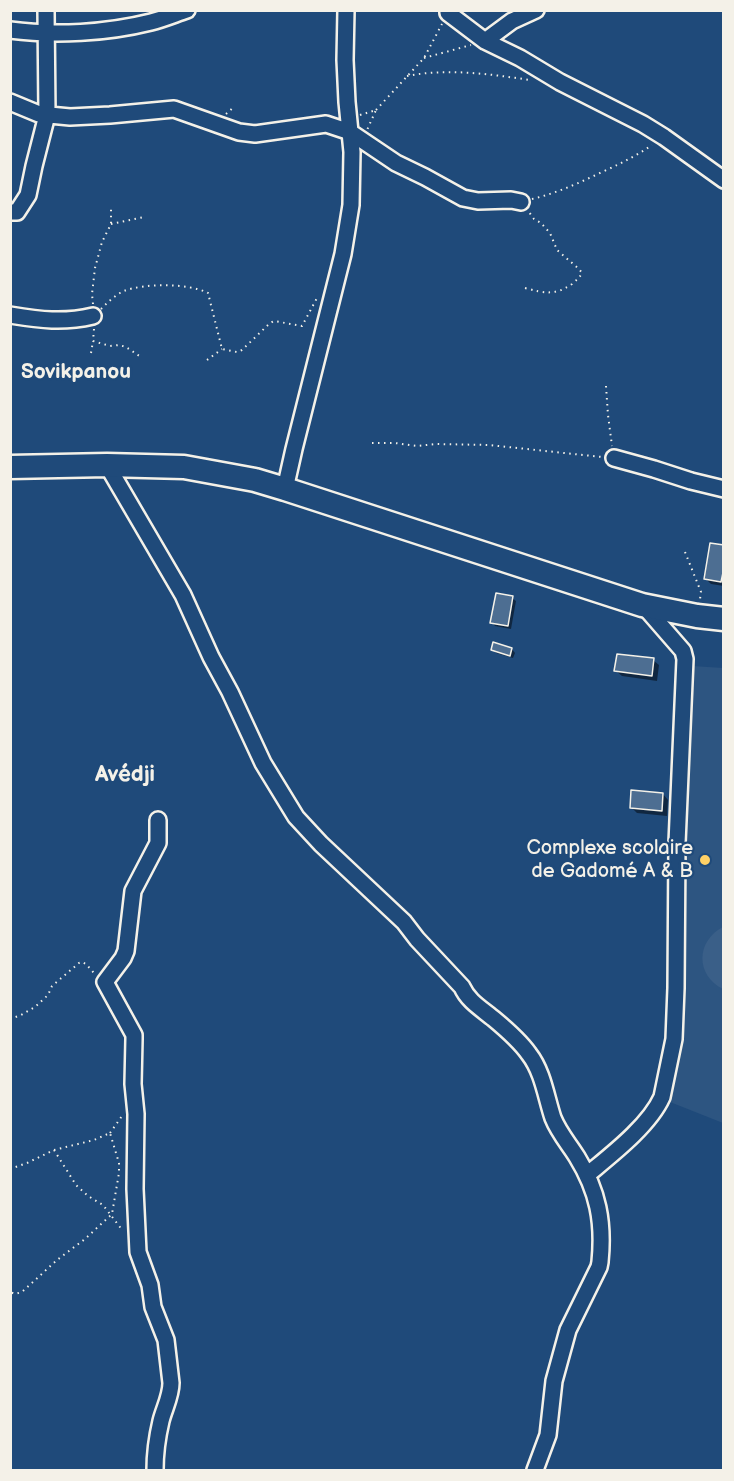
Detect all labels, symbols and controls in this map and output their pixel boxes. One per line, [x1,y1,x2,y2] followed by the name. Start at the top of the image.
[21,360,131,386] district label: Sovikpanou
[95,762,155,788] district label: Avédji
[526,837,693,884] place label: Complexe scolaire de Gadomé A & B
[698,853,712,867] marker: Complexe scolaire de Gadomé A & B

